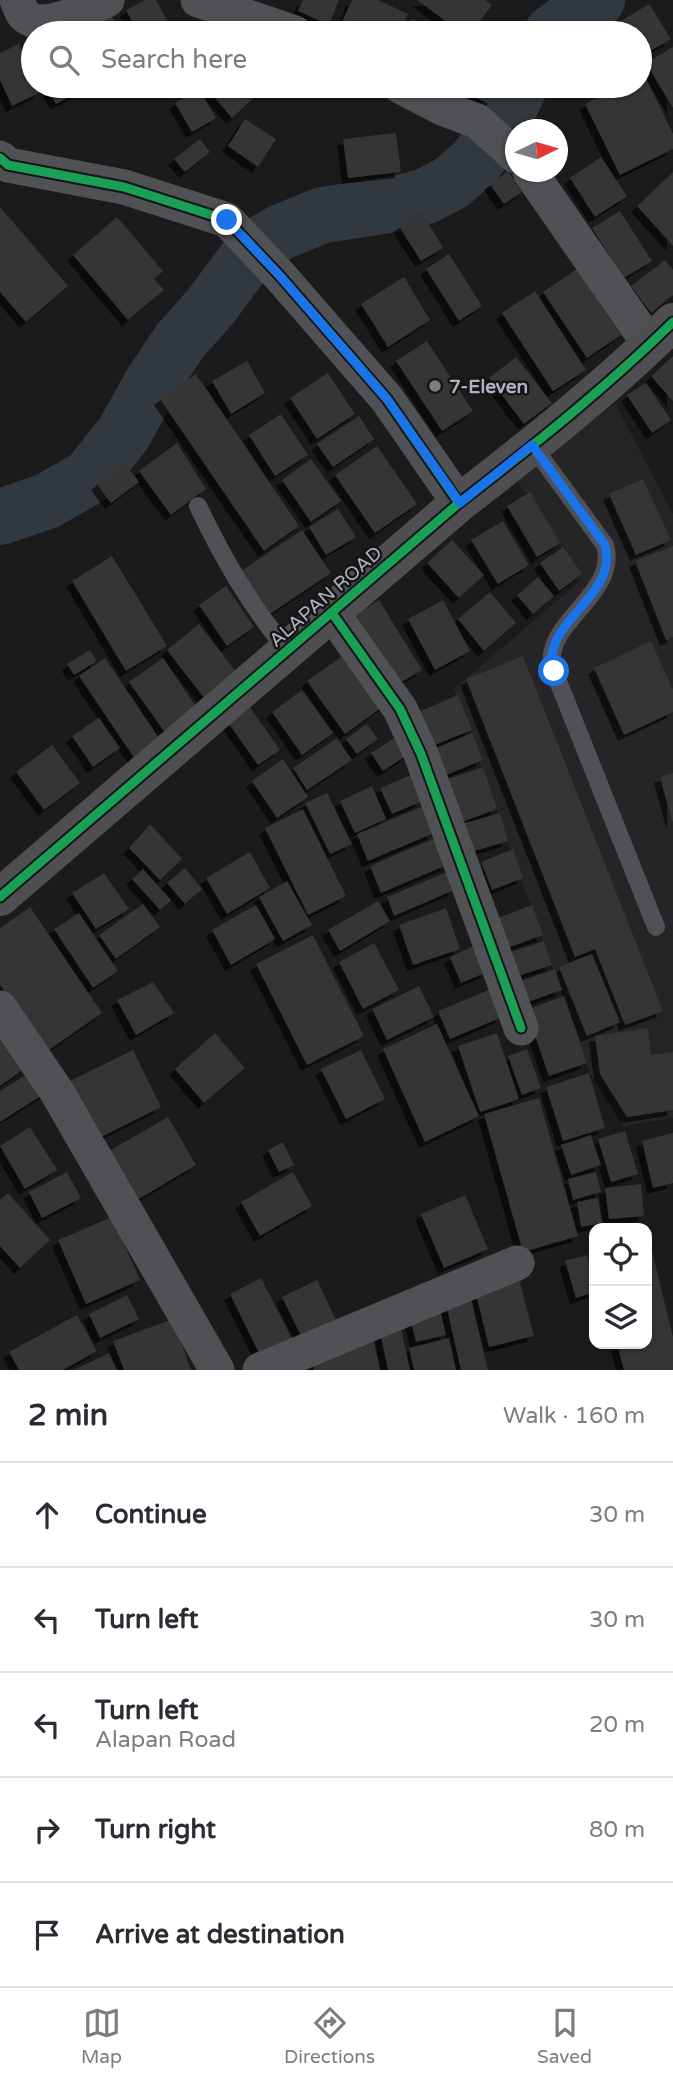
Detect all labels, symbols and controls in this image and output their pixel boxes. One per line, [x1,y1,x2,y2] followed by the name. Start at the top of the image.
[21,21,652,98] search box
[45,41,83,79] icon: search
[101,44,247,75] text: Search here
[505,119,568,182] north arrow
[211,204,242,235] route end
[449,376,528,398] place label: 7-Eleven
[427,378,443,394] marker: 7-Eleven
[265,542,387,652] street label: ALAPAN ROAD
[538,655,569,686] route start
[589,1223,652,1349] map controls
[589,1223,652,1286] button: locate
[589,1286,652,1349] button: layers
[28,1397,108,1434] text: 2 min
[503,1402,645,1430] text: Walk · 160 m
[28,1496,66,1534] icon: ahead
[95,1499,207,1530] text: Continue
[589,1501,645,1529] text: 30 m
[28,1601,66,1639] icon: left
[95,1604,198,1635] text: Turn left
[589,1606,645,1634] text: 30 m
[95,1695,198,1726] text: Turn left
[28,1706,66,1744] icon: left
[589,1711,645,1739] text: 20 m
[95,1726,236,1754] text: Alapan Road
[28,1811,66,1849] icon: right
[95,1814,216,1845] text: Turn right
[589,1816,645,1844] text: 80 m
[28,1916,66,1954] icon: arrive
[95,1919,345,1950] text: Arrive at destination
[81,2004,122,2068] tab: Map
[284,2004,375,2068] tab: Directions
[537,2004,592,2068] tab: Saved

